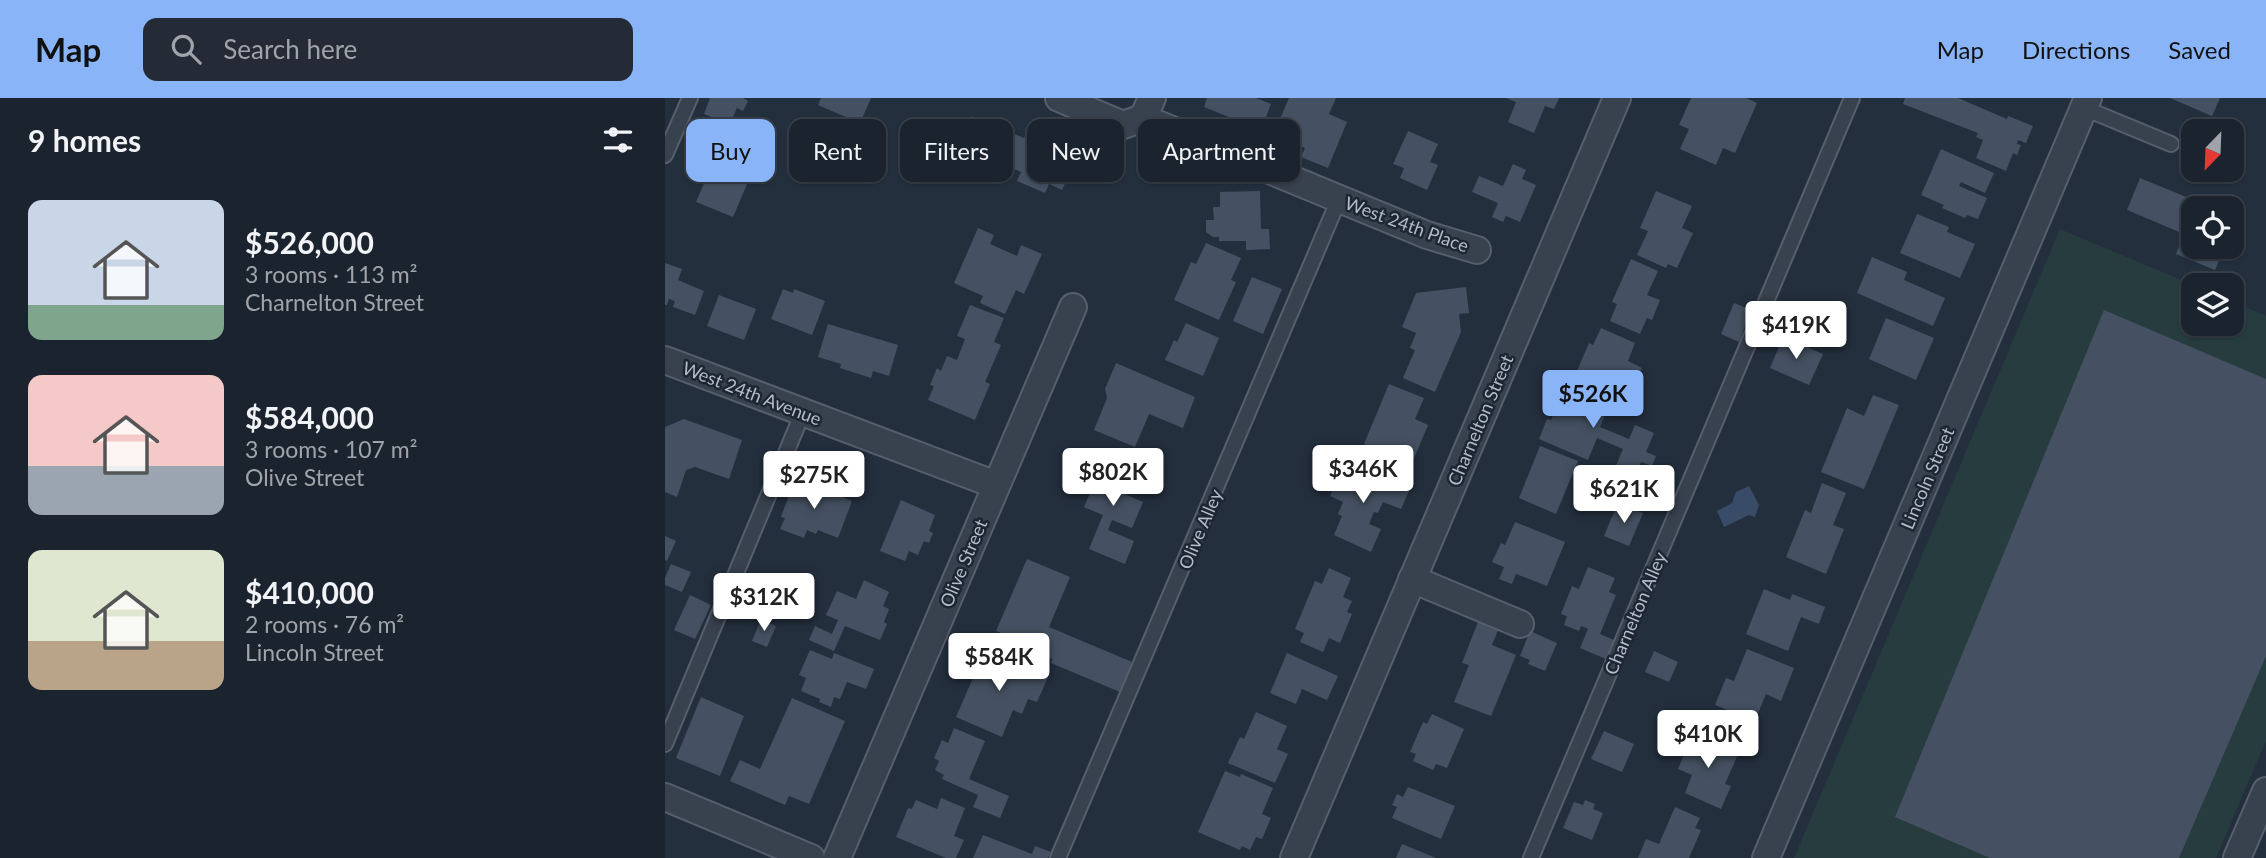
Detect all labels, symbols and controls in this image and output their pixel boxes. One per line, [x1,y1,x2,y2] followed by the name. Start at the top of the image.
[143,18,633,81] search box
[35,29,101,69] text: Map
[167,30,205,68] icon: search
[223,33,357,65] text: Search here
[1937,35,1984,64] text: Map
[2022,35,2130,64] text: Directions
[2168,35,2231,64] text: Saved
[686,119,775,182] chip: Buy
[789,119,886,182] chip: Rent
[900,119,1013,182] chip: Filters
[1027,119,1124,182] chip: New
[1138,119,1300,182] chip: Apartment
[2181,119,2243,182] north arrow
[2181,119,2244,336] map controls
[599,121,637,159] icon: filters
[28,122,141,158] text: 9 homes
[1342,191,1472,257] street label: West 24th Place
[2181,196,2244,259] button: locate
[245,224,374,260] text: $526,000
[84,228,168,312] icon: home
[245,260,417,288] text: 3 rooms · 113 m²
[2181,273,2244,336] button: layers
[245,288,424,316] text: Charnelton Street
[1747,302,1845,361] pin: $419K
[1761,310,1831,338] text: $419K
[1443,351,1518,489] street label: Charnelton Street
[679,356,825,430] street label: West 24th Avenue
[1544,370,1642,430] pin: $526K
[1558,379,1628,407] text: $526K
[245,399,374,435] text: $584,000
[84,403,168,487] icon: home
[1896,423,1959,532] street label: Lincoln Street
[245,435,417,463] text: 3 rooms · 107 m²
[1314,446,1412,505] pin: $346K
[1064,448,1162,508] pin: $802K
[765,452,863,511] pin: $275K
[1328,454,1398,482] text: $346K
[1078,457,1148,485] text: $802K
[779,460,849,488] text: $275K
[245,463,364,491] text: Olive Street
[1575,466,1673,525] pin: $621K
[1589,474,1659,502] text: $621K
[1173,485,1227,572] street label: Olive Alley
[935,515,992,610] street label: Olive Street
[1599,548,1671,678] street label: Charnelton Alley
[245,574,374,610] text: $410,000
[715,574,813,633] pin: $312K
[84,578,168,662] icon: home
[729,582,799,610] text: $312K
[245,610,404,638] text: 2 rooms · 76 m²
[950,634,1048,693] pin: $584K
[245,638,384,666] text: Lincoln Street
[964,642,1034,670] text: $584K
[1659,710,1757,770] pin: $410K
[1673,719,1743,747] text: $410K

